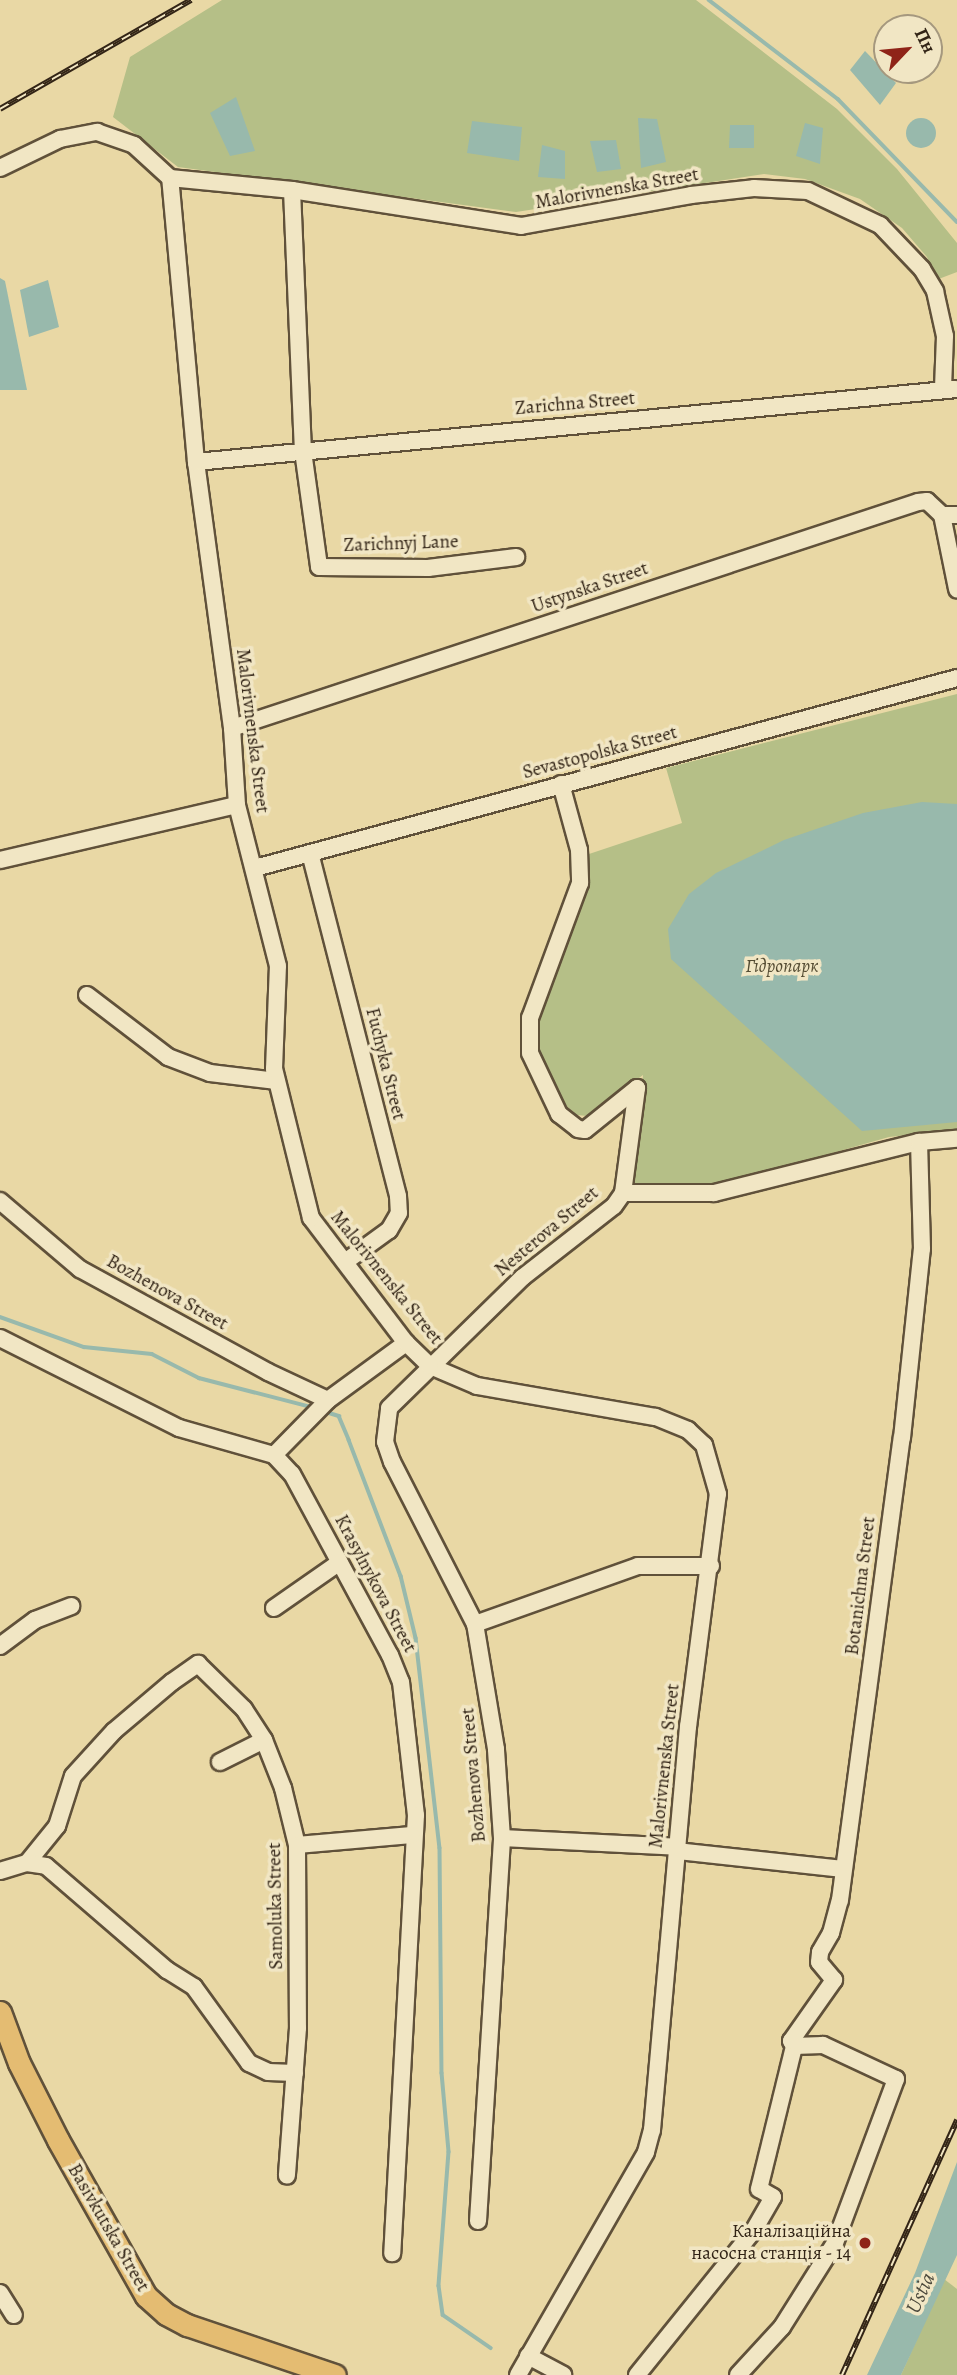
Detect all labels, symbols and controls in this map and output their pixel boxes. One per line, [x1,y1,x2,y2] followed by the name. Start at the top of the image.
[873,14,943,84] north arrow
[908,24,942,58] text: Пн
[534,163,700,215] street label: Malorivnenska Street
[514,387,636,421] street label: Zarichna Street
[343,531,459,557] street label: Zarichnyj Lane
[529,557,651,619] street label: Ustynska Street
[231,648,273,814] street label: Malorivnenska Street
[520,721,680,785] street label: Sevastopolska Street
[745,956,819,978] park label: Гідропарк
[360,1006,410,1122] street label: Fuchyka Street
[491,1182,603,1282] street label: Nesterova Street
[325,1207,447,1349] street label: Malorivnenska Street
[102,1250,232,1336] street label: Bozhenova Street
[329,1511,421,1657] street label: Krasylnykova Street
[841,1515,881,1657] street label: Botanichna Street
[645,1683,685,1849] street label: Malorivnenska Street
[457,1707,491,1843] street label: Bozhenova Street
[263,1842,289,1970] street label: Samoluka Street
[62,2160,154,2296] street label: Basivkutska Street
[690,2221,851,2265] place label: Каналізаційна насосна станція - 14
[857,2235,873,2251] marker: Каналізаційна насосна станція - 14
[900,2269,940,2317] water label: Ustia

